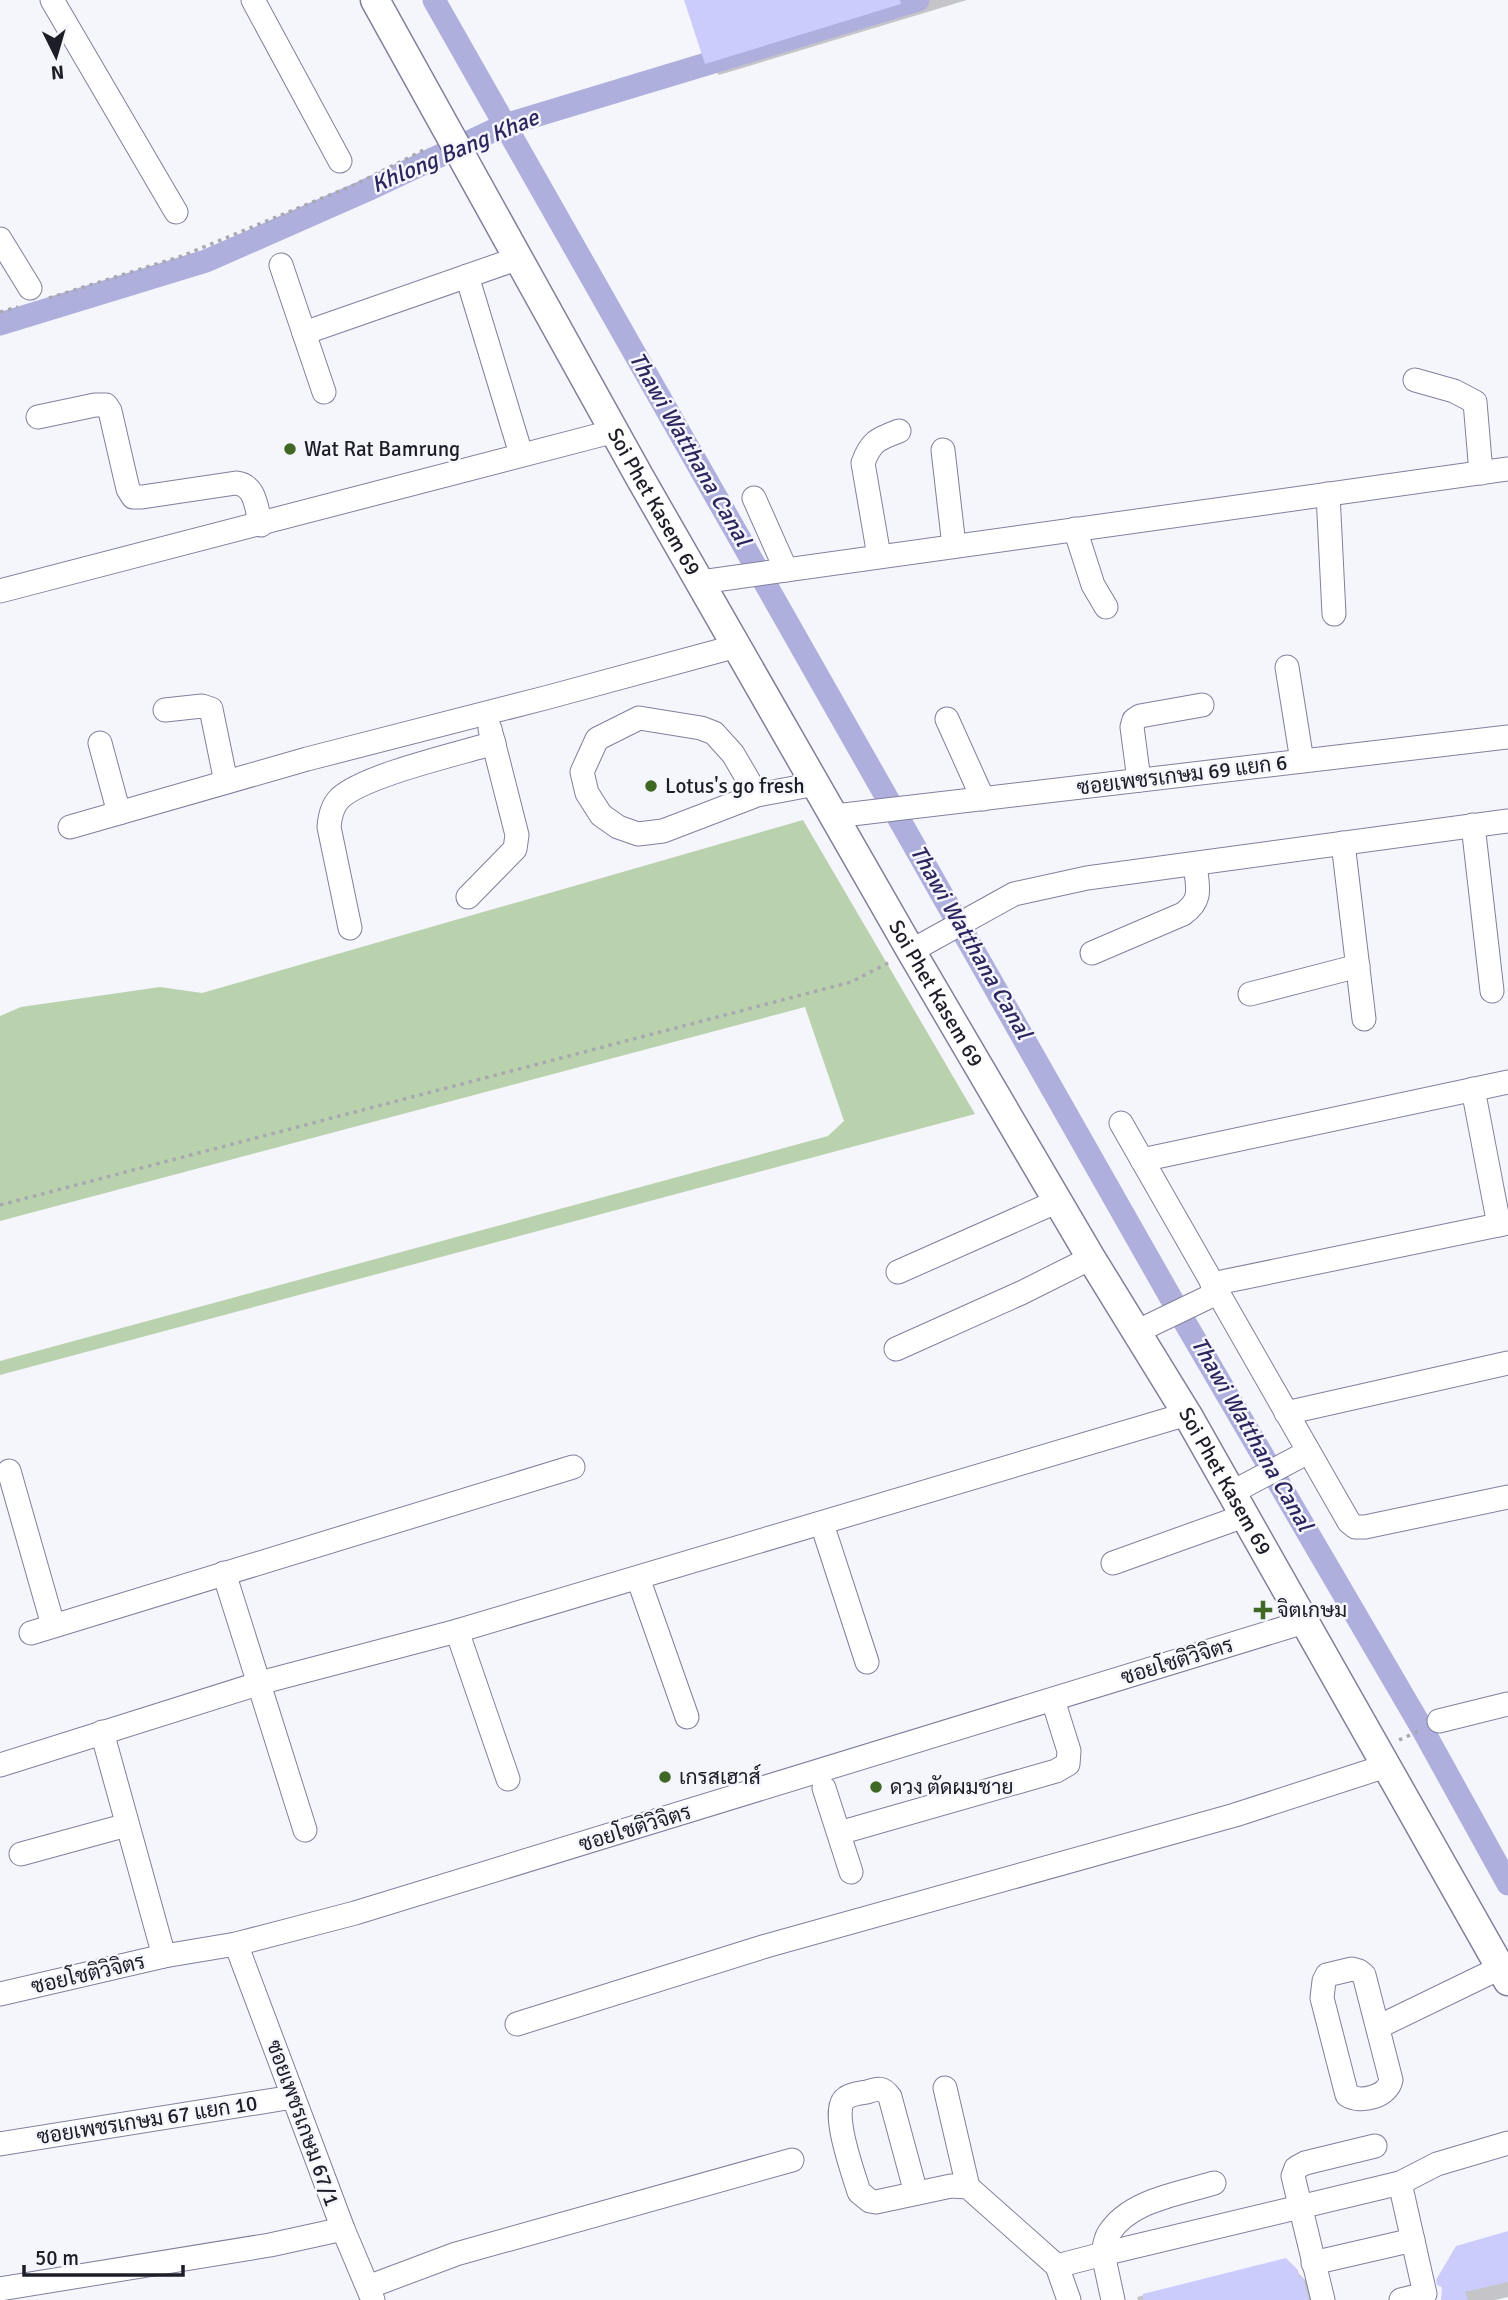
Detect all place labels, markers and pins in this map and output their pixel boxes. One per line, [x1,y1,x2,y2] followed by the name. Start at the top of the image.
[304,436,460,462] place label: Wat Rat Bamrung
[282,441,298,457] marker: Wat Rat Bamrung
[665,773,805,799] place label: Lotus's go fresh
[643,778,659,794] marker: Lotus's go fresh
[1277,1597,1347,1623] place label: จิตเกษม
[1255,1602,1271,1618] marker: จิตเกษม
[679,1763,761,1790] place label: เกรสเฮาส์
[657,1769,673,1785] marker: เกรสเฮาส์
[890,1774,1013,1800] place label: ดวง ตัดผมชาย
[868,1779,884,1795] marker: ดวง ตัดผมชาย

